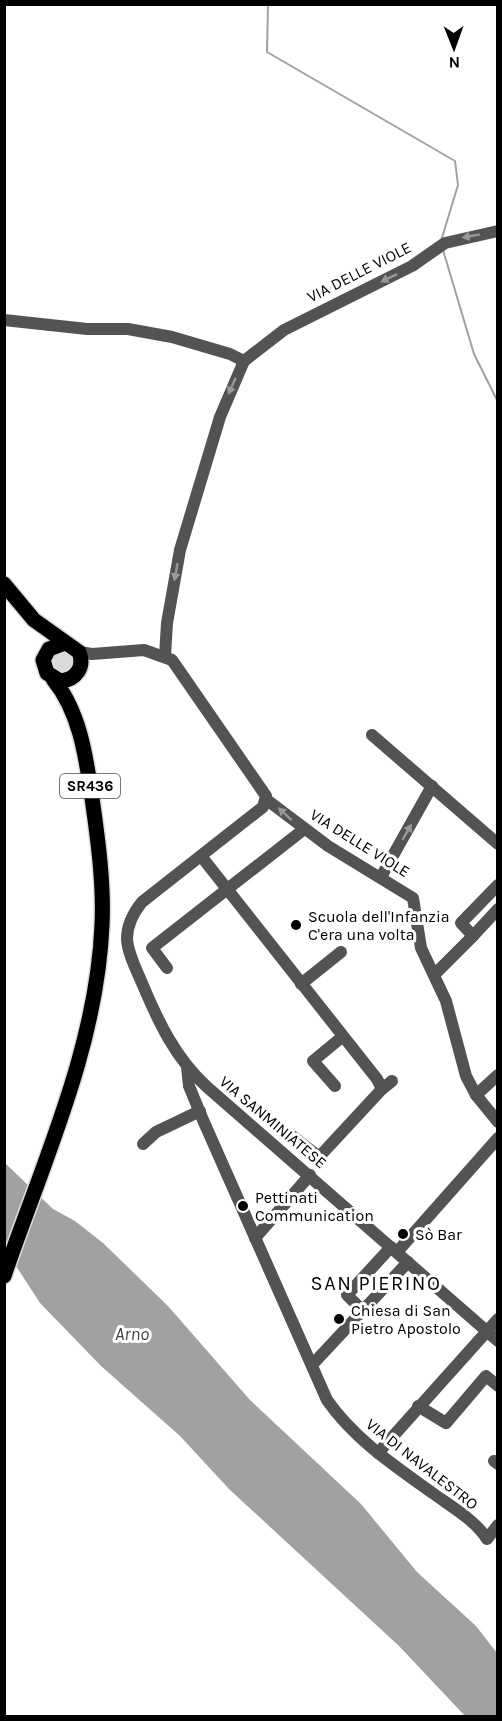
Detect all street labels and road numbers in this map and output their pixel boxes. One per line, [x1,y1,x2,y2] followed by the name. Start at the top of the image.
[304,238,414,306] street label: VIA DELLE VIOLE
[60,774,120,798] road number: SR436
[307,805,413,881] street label: VIA DELLE VIOLE
[216,1072,330,1172] street label: VIA SANMINIATESE
[362,1414,482,1514] street label: VIA DI NAVALESTRO

